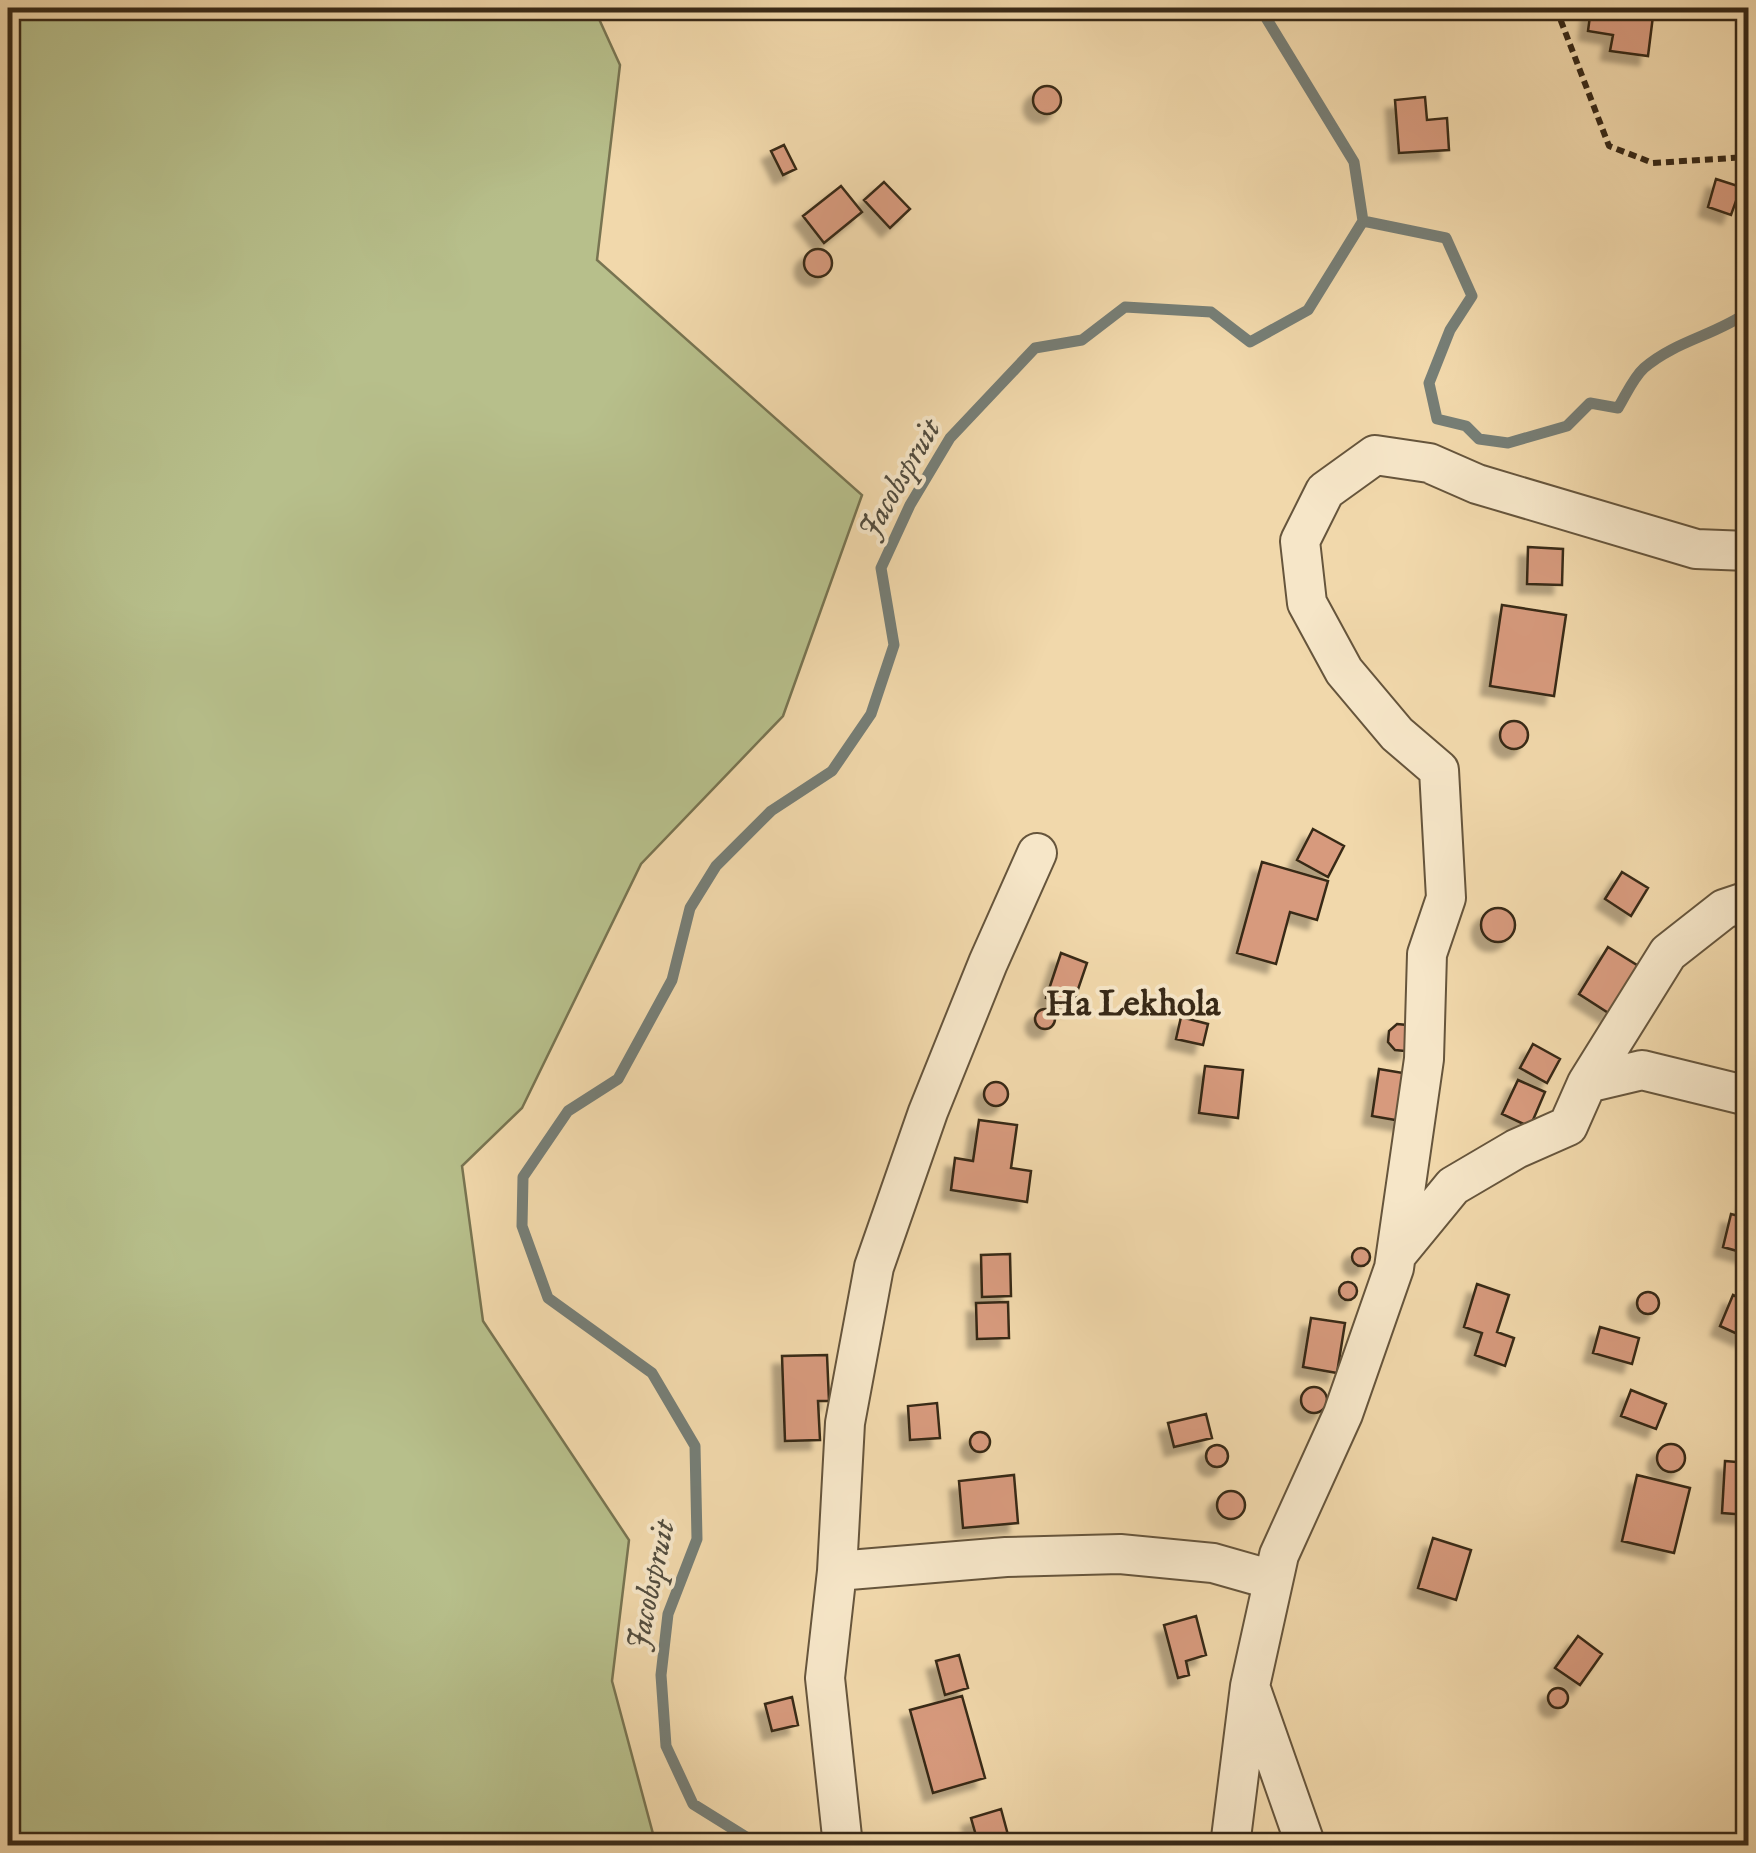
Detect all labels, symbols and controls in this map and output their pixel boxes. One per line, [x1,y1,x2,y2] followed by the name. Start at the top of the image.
[850,410,953,546] water label: Jacobspruit
[1046,983,1221,1028] district label: Ha Lekhola
[618,1515,686,1654] water label: Jacobspruit

